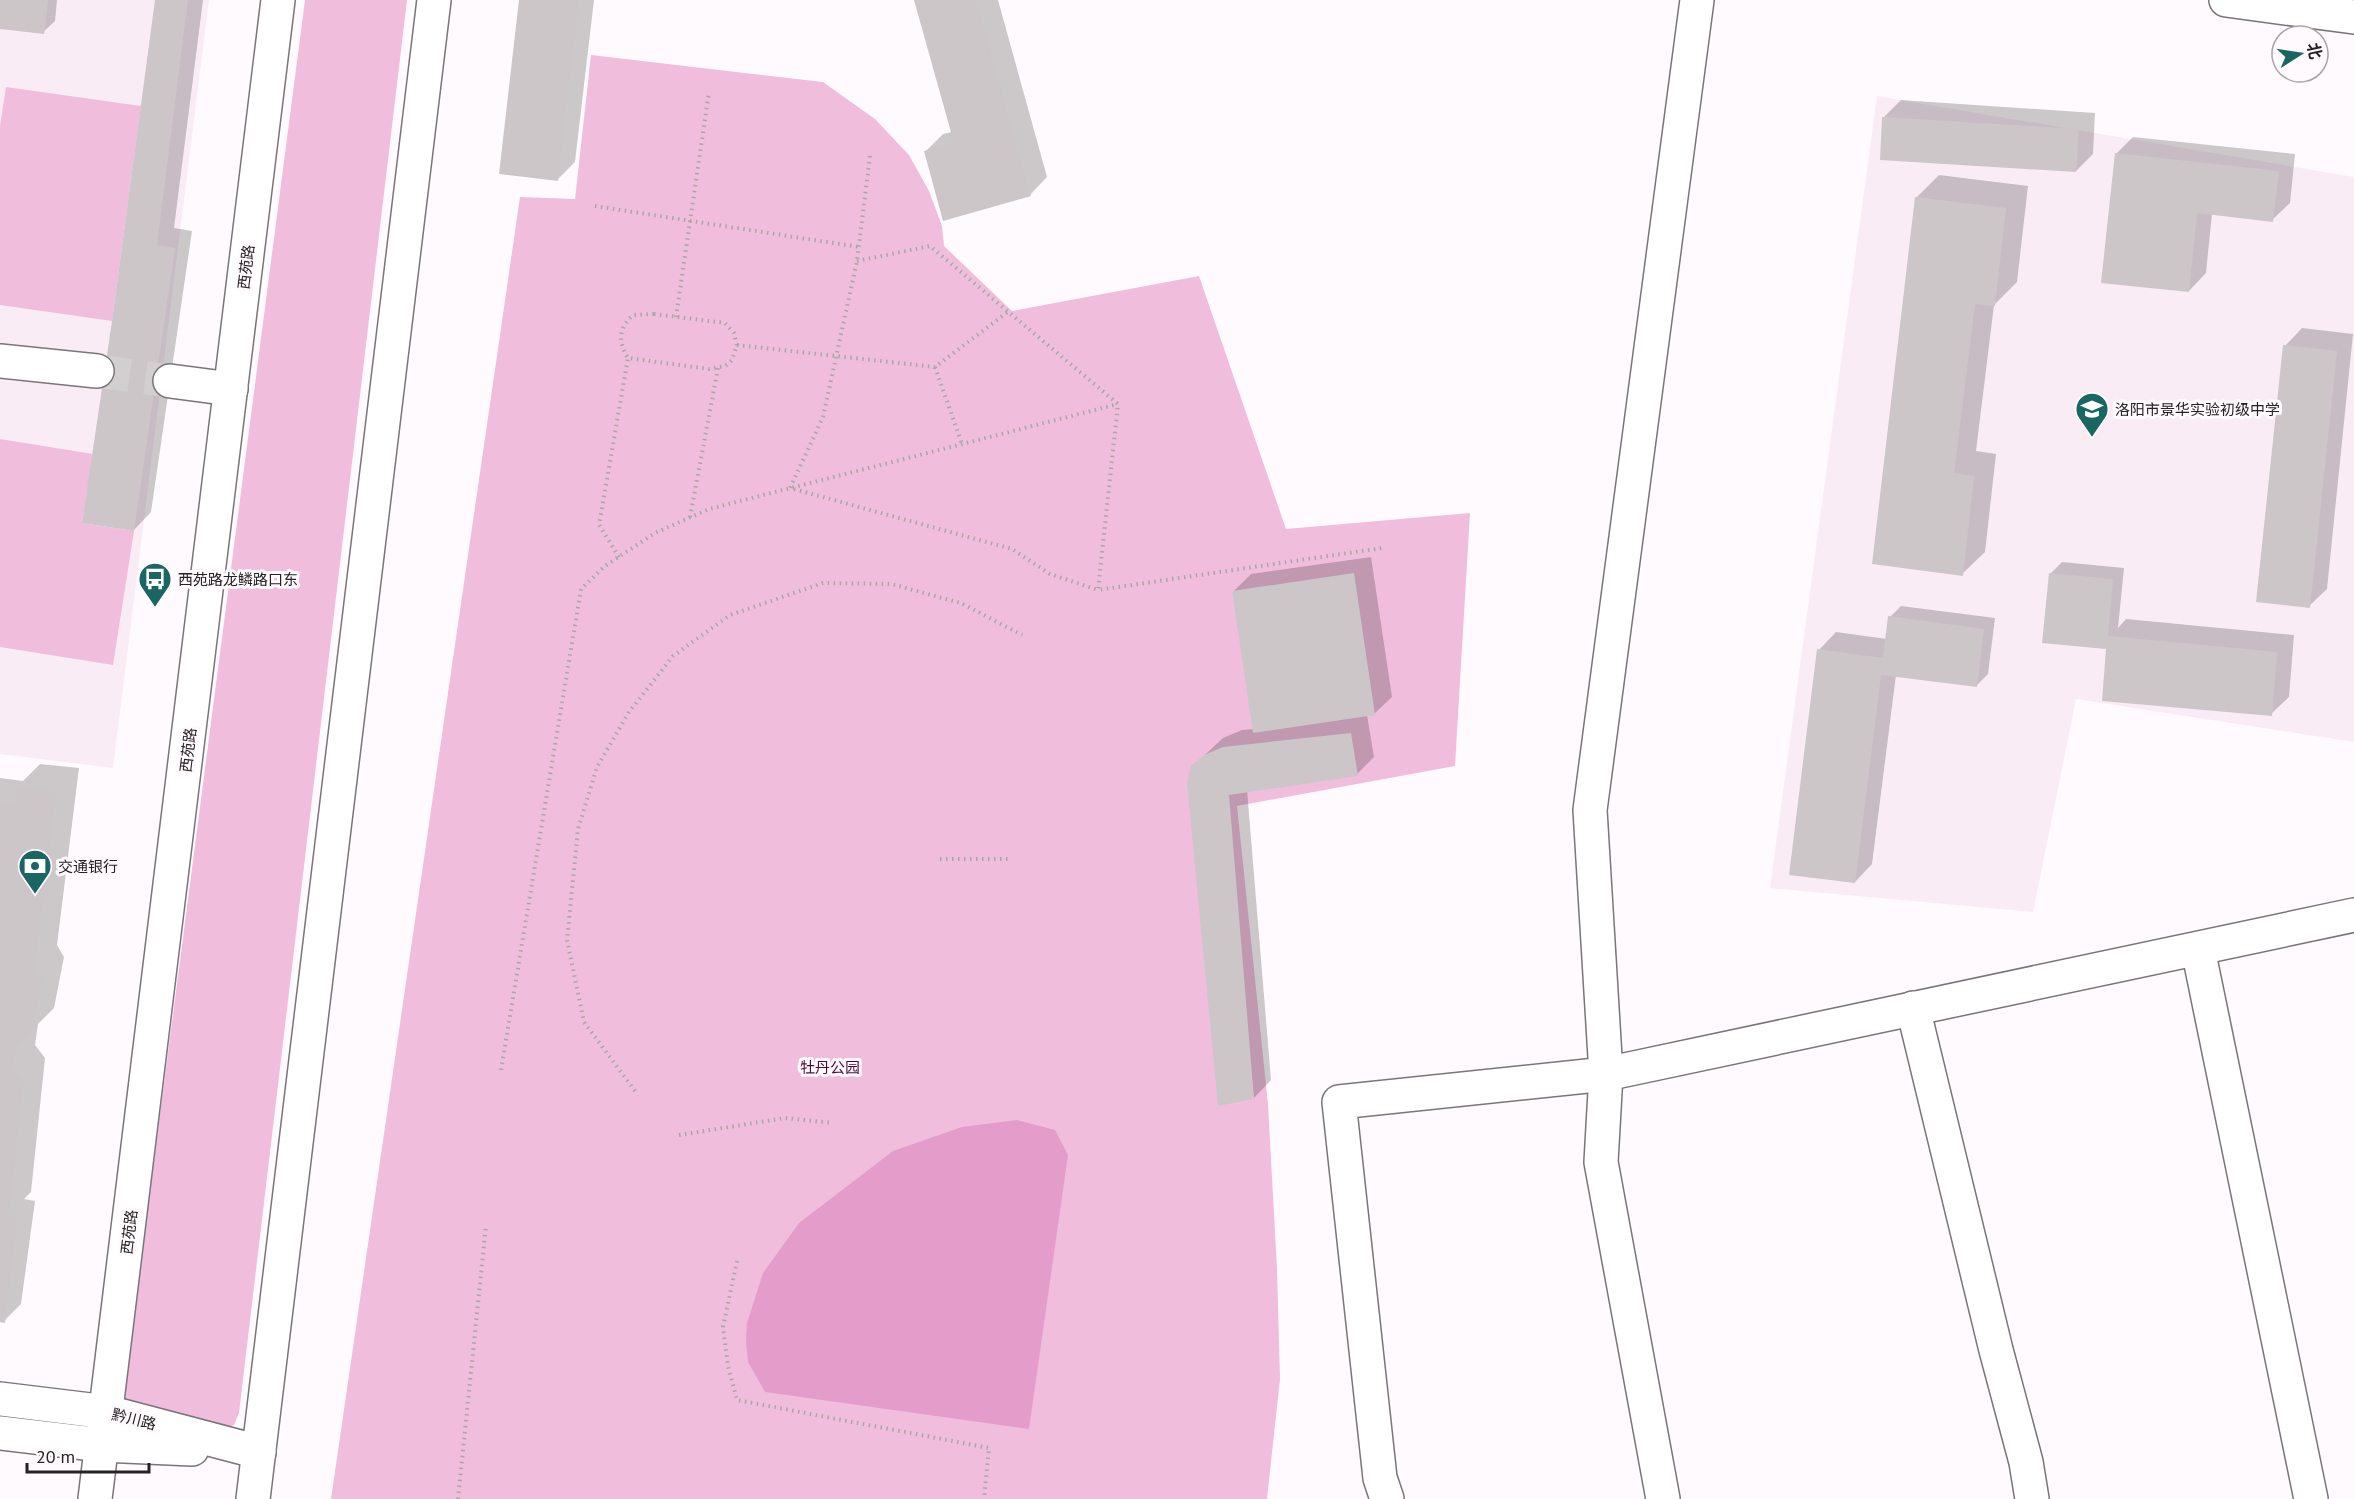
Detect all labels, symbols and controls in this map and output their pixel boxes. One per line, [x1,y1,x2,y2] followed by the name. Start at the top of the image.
[2270,24,2330,84] north arrow
[2303,41,2326,61] text: 北
[234,244,258,290] street label: 西苑路
[2074,391,2110,438] school or university icon: 洛阳市景华实验初级中学
[2115,400,2280,419] place label: 洛阳市景华实验初级中学
[137,561,173,608] bus stop icon: 西苑路龙鳞路口东
[178,570,298,589] place label: 西苑路龙鳞路口东
[176,727,200,773] street label: 西苑路
[17,848,53,895] bank icon: 交通银行
[58,857,118,876] place label: 交通银行
[800,1058,860,1077] park label: 牡丹公园
[117,1209,141,1255] street label: 西苑路
[110,1404,158,1434] street label: 黔川路
[27,1436,148,1474] scale bar
[36,1445,75,1468] text: 20 m

